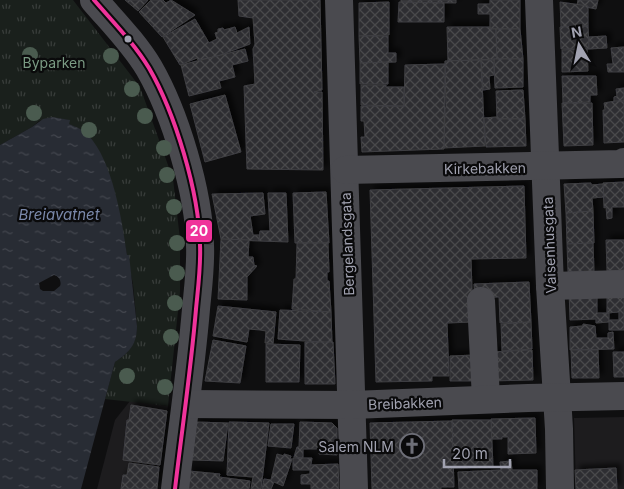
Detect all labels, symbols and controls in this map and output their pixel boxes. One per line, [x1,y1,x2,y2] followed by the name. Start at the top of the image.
[554,20,604,70] north arrow
[570,22,583,41] text: N
[123,34,133,44] unlabelled marker
[23,54,85,71] park label: Byparken
[444,159,526,177] street label: Kirkebakken
[337,192,357,296] street label: Bergelandsgata
[539,196,559,294] street label: Vaisenhusgata
[18,205,101,224] water label: Breiavatnet
[185,219,213,243] line badge: 20
[190,222,208,239] text: 20
[368,393,442,413] street label: Breibakken
[399,433,425,459] church icon: Salem NLM
[444,436,510,468] scale bar
[318,438,394,455] place label: Salem NLM
[452,444,488,463] text: 20 m

